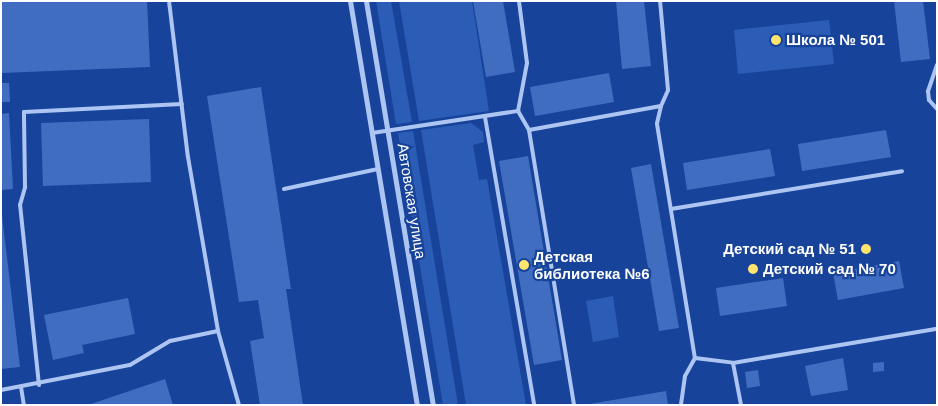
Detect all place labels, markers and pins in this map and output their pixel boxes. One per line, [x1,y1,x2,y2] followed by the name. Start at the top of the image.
[786,31,885,49] place label: Школа № 501
[770,34,782,46] marker: Школа № 501
[723,240,856,258] place label: Детский сад № 51
[860,243,872,255] marker: Детский сад № 51
[534,247,650,282] place label: Детская библиотека №6
[518,259,530,271] marker: Детская библиотека №6
[763,260,896,278] place label: Детский сад № 70
[747,263,759,275] marker: Детский сад № 70

